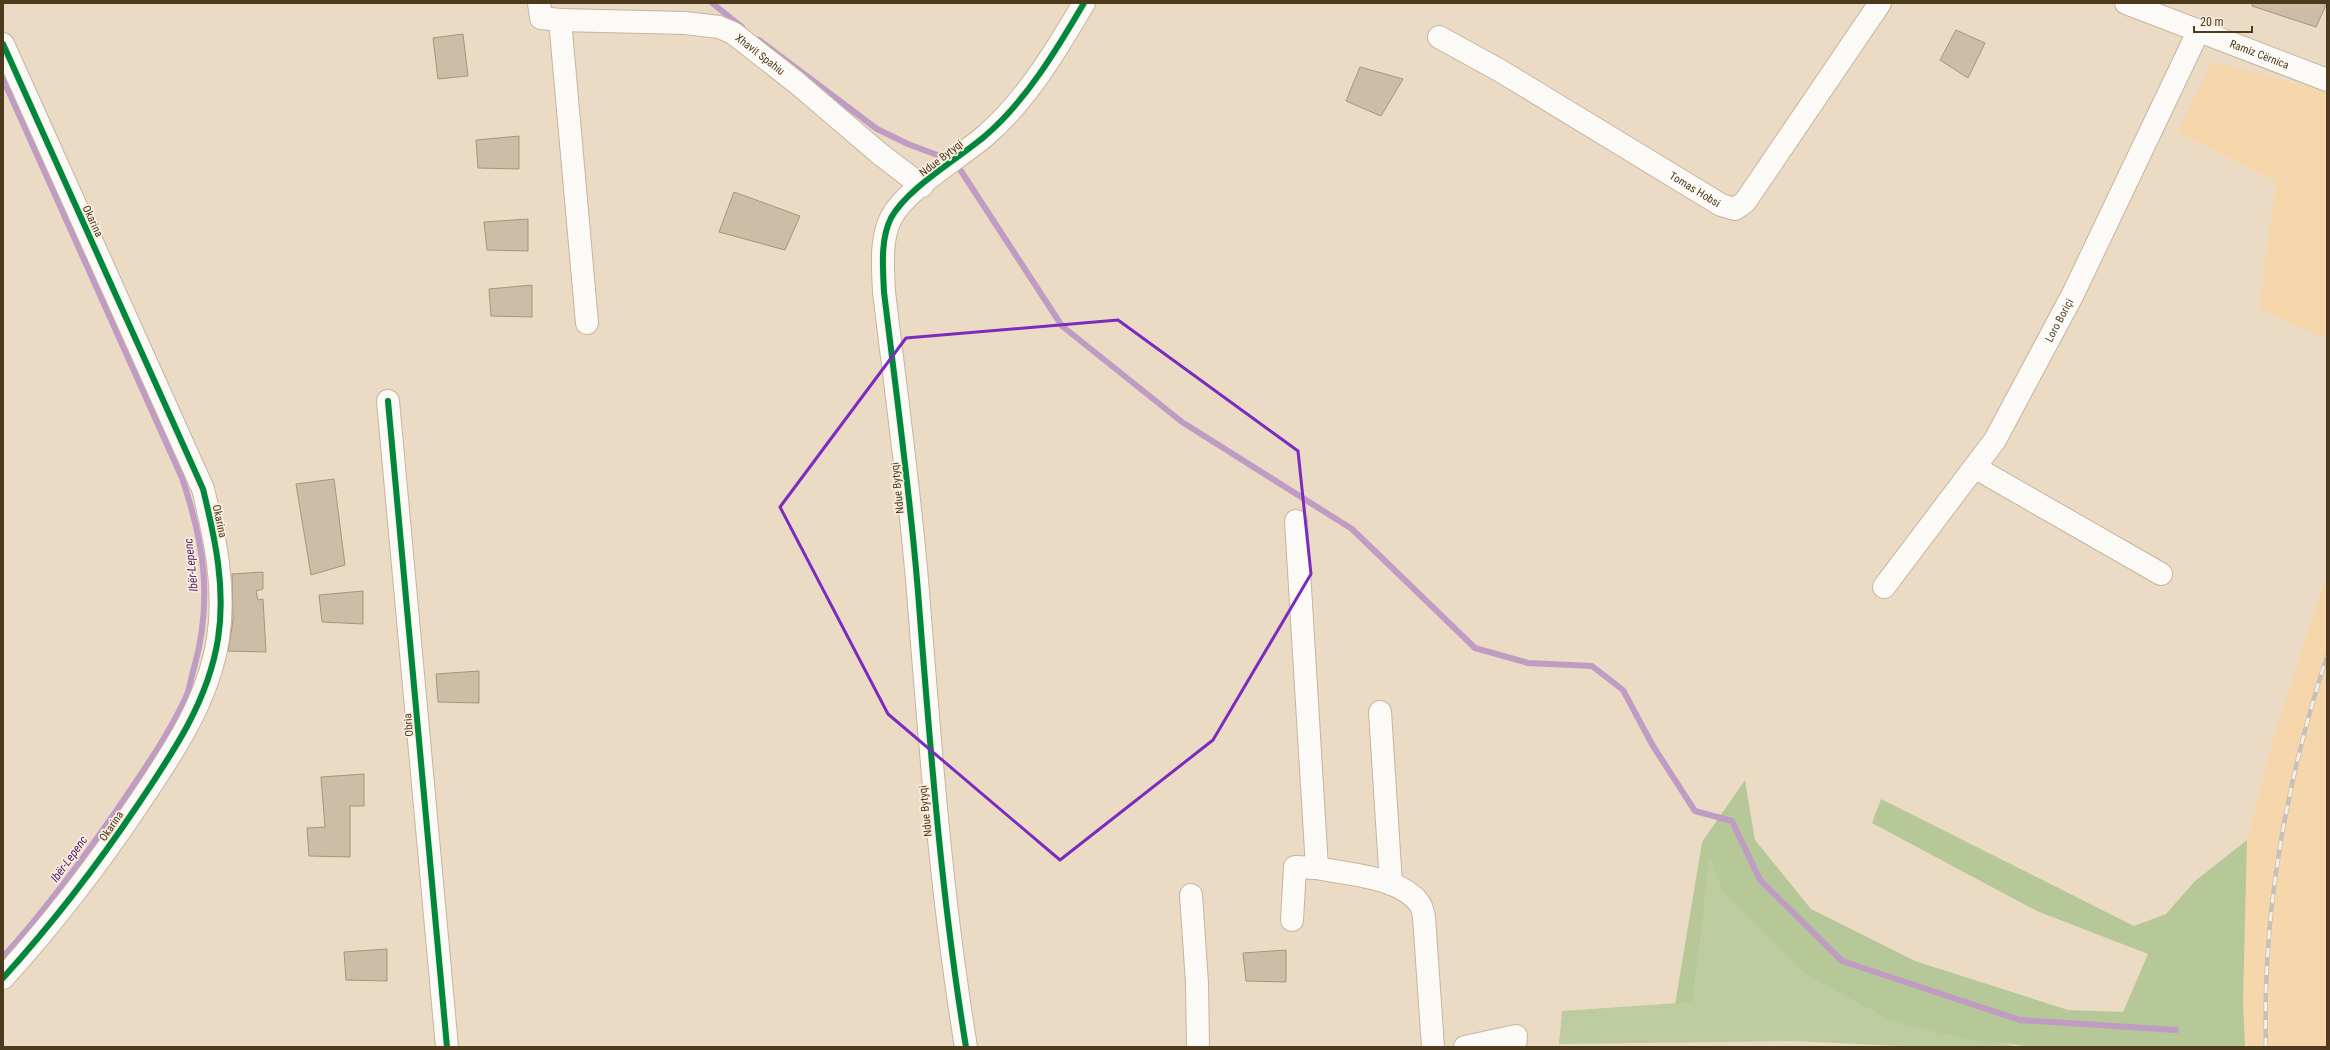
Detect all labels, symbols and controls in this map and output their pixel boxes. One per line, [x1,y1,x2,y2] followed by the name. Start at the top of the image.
[2194,8,2252,34] scale bar
[2200,15,2224,29] text: 20 m
[733,31,787,78] street label: Xhavit Spahiu
[2228,37,2291,72] street label: Ramiz Cërnica
[917,137,966,179] street label: Ndue Bytyqi
[1667,169,1723,210] street label: Tomas Hobsi
[80,203,105,239] street label: Okarina
[2043,297,2076,344] street label: Loro Boriçi
[888,462,907,514] street label: Ndue Bytyqi
[210,503,229,539] street label: Okarina
[181,537,201,592] water label: Ibër-Lepenc
[401,713,416,737] street label: Obria
[916,785,935,837] street label: Ndue Bytyqi
[97,809,126,844] street label: Okarina
[48,833,91,885] water label: Ibër-Lepenc

